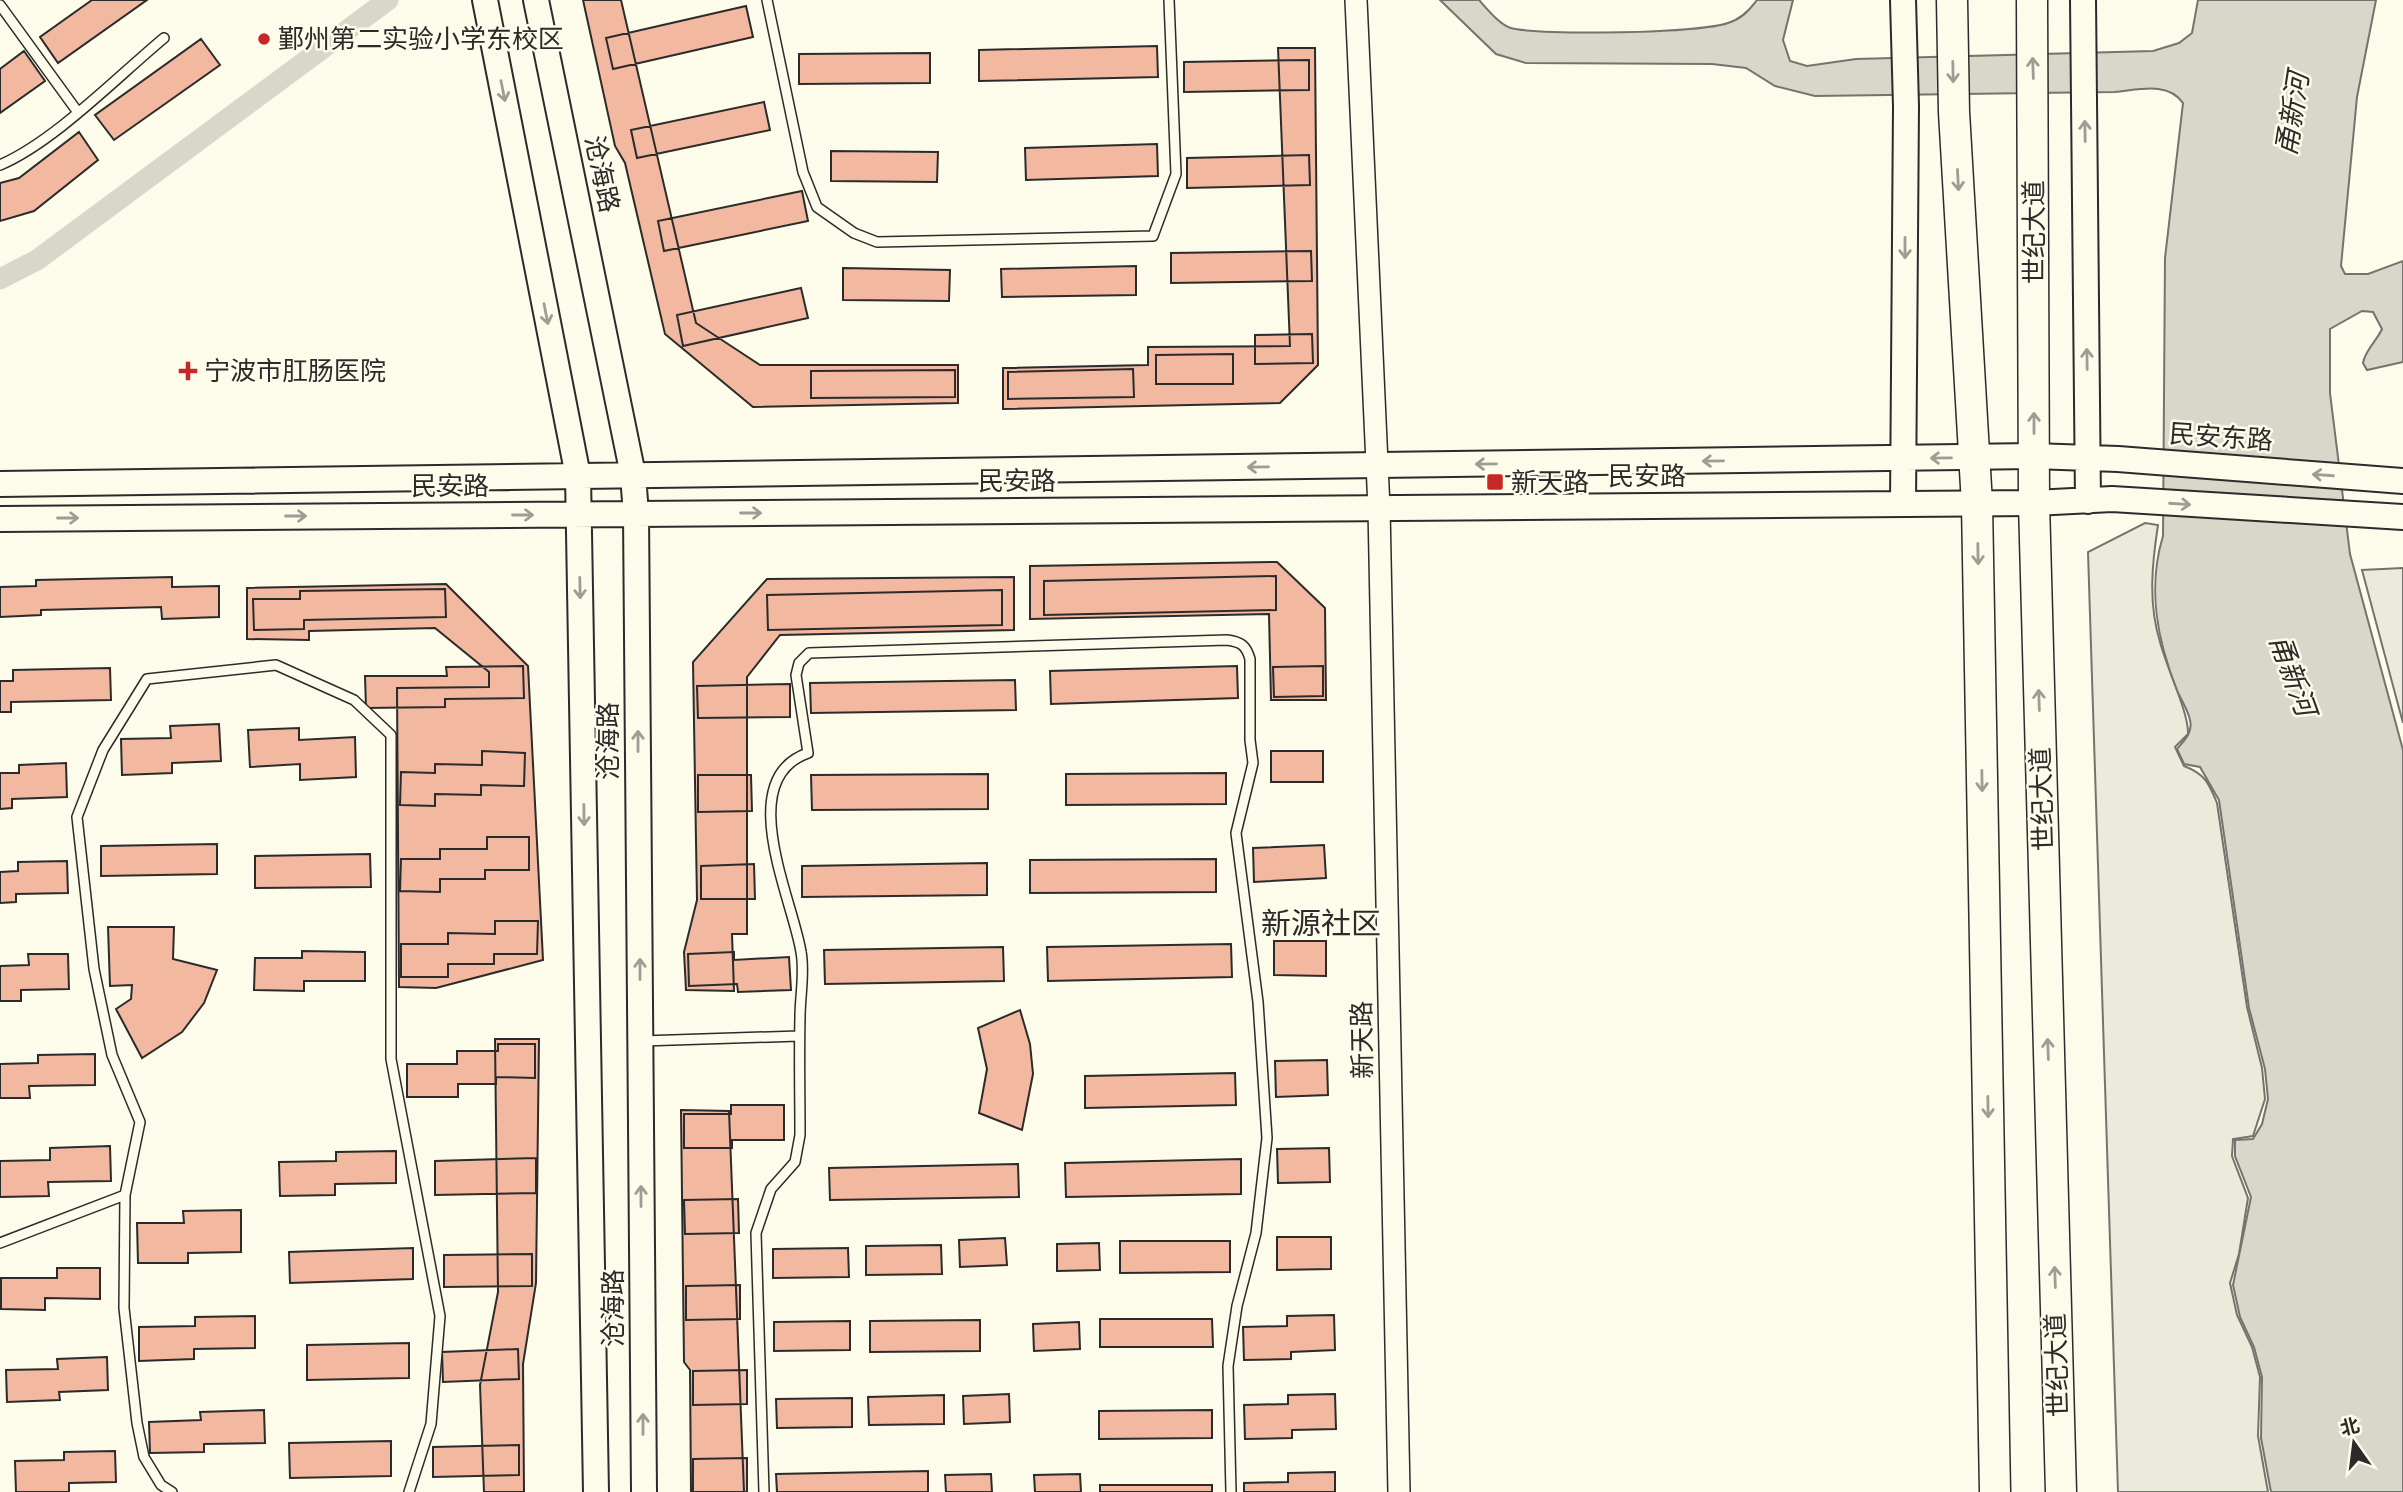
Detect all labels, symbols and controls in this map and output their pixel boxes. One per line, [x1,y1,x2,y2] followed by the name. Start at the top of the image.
[278,22,564,55] place label: 鄞州第二实验小学东校区
[256,31,272,47] marker: 鄞州第二实验小学东校区
[2027,57,2040,80] one-way arrow
[1946,60,1960,83] one-way arrow
[2267,65,2317,158] water label: 甬新河
[496,79,510,102] one-way arrow
[2078,120,2092,143] one-way arrow
[578,132,627,215] street label: 沧海路
[1952,168,1965,191] one-way arrow
[2017,180,2050,284] street label: 世纪大道
[1898,236,1912,259] one-way arrow
[540,302,554,325] one-way arrow
[2080,348,2094,371] one-way arrow
[204,354,386,387] place label: 宁波市肛肠医院
[178,361,198,381] marker: 宁波市肛肠医院
[2027,412,2040,435] one-way arrow
[2168,416,2274,457] street label: 民安东路
[1929,451,1952,465] one-way arrow
[1702,454,1725,467] one-way arrow
[1474,457,1497,471] one-way arrow
[1608,459,1686,492] street label: 民安路
[1247,460,1270,474] one-way arrow
[978,464,1056,497] street label: 民安路
[1511,465,1589,498] place label: 新天路
[2313,468,2335,481] one-way arrow
[411,469,489,502] street label: 民安路
[1485,472,1505,492] marker: 新天路
[2168,497,2191,510] one-way arrow
[739,506,762,520] one-way arrow
[511,508,534,522] one-way arrow
[284,509,307,523] one-way arrow
[56,511,79,525] one-way arrow
[1971,542,1985,565] one-way arrow
[573,576,587,599] one-way arrow
[2262,629,2327,725] water label: 甬新河
[2032,688,2046,711] one-way arrow
[591,702,624,780] street label: 沧海路
[631,730,645,753] one-way arrow
[2023,746,2060,852] street label: 世纪大道
[1975,770,1989,793] one-way arrow
[577,803,591,826] one-way arrow
[1261,903,1381,942] district label: 新源社区
[633,958,647,981] one-way arrow
[1344,1001,1379,1079] street label: 新天路
[2042,1038,2055,1061] one-way arrow
[1981,1095,1995,1118] one-way arrow
[635,1185,648,1208] one-way arrow
[2048,1266,2061,1289] one-way arrow
[596,1269,629,1347] street label: 沧海路
[2038,1312,2075,1418] street label: 世纪大道
[2319,1408,2389,1478] north arrow
[636,1413,650,1436] one-way arrow
[2338,1413,2362,1440] text: 北

